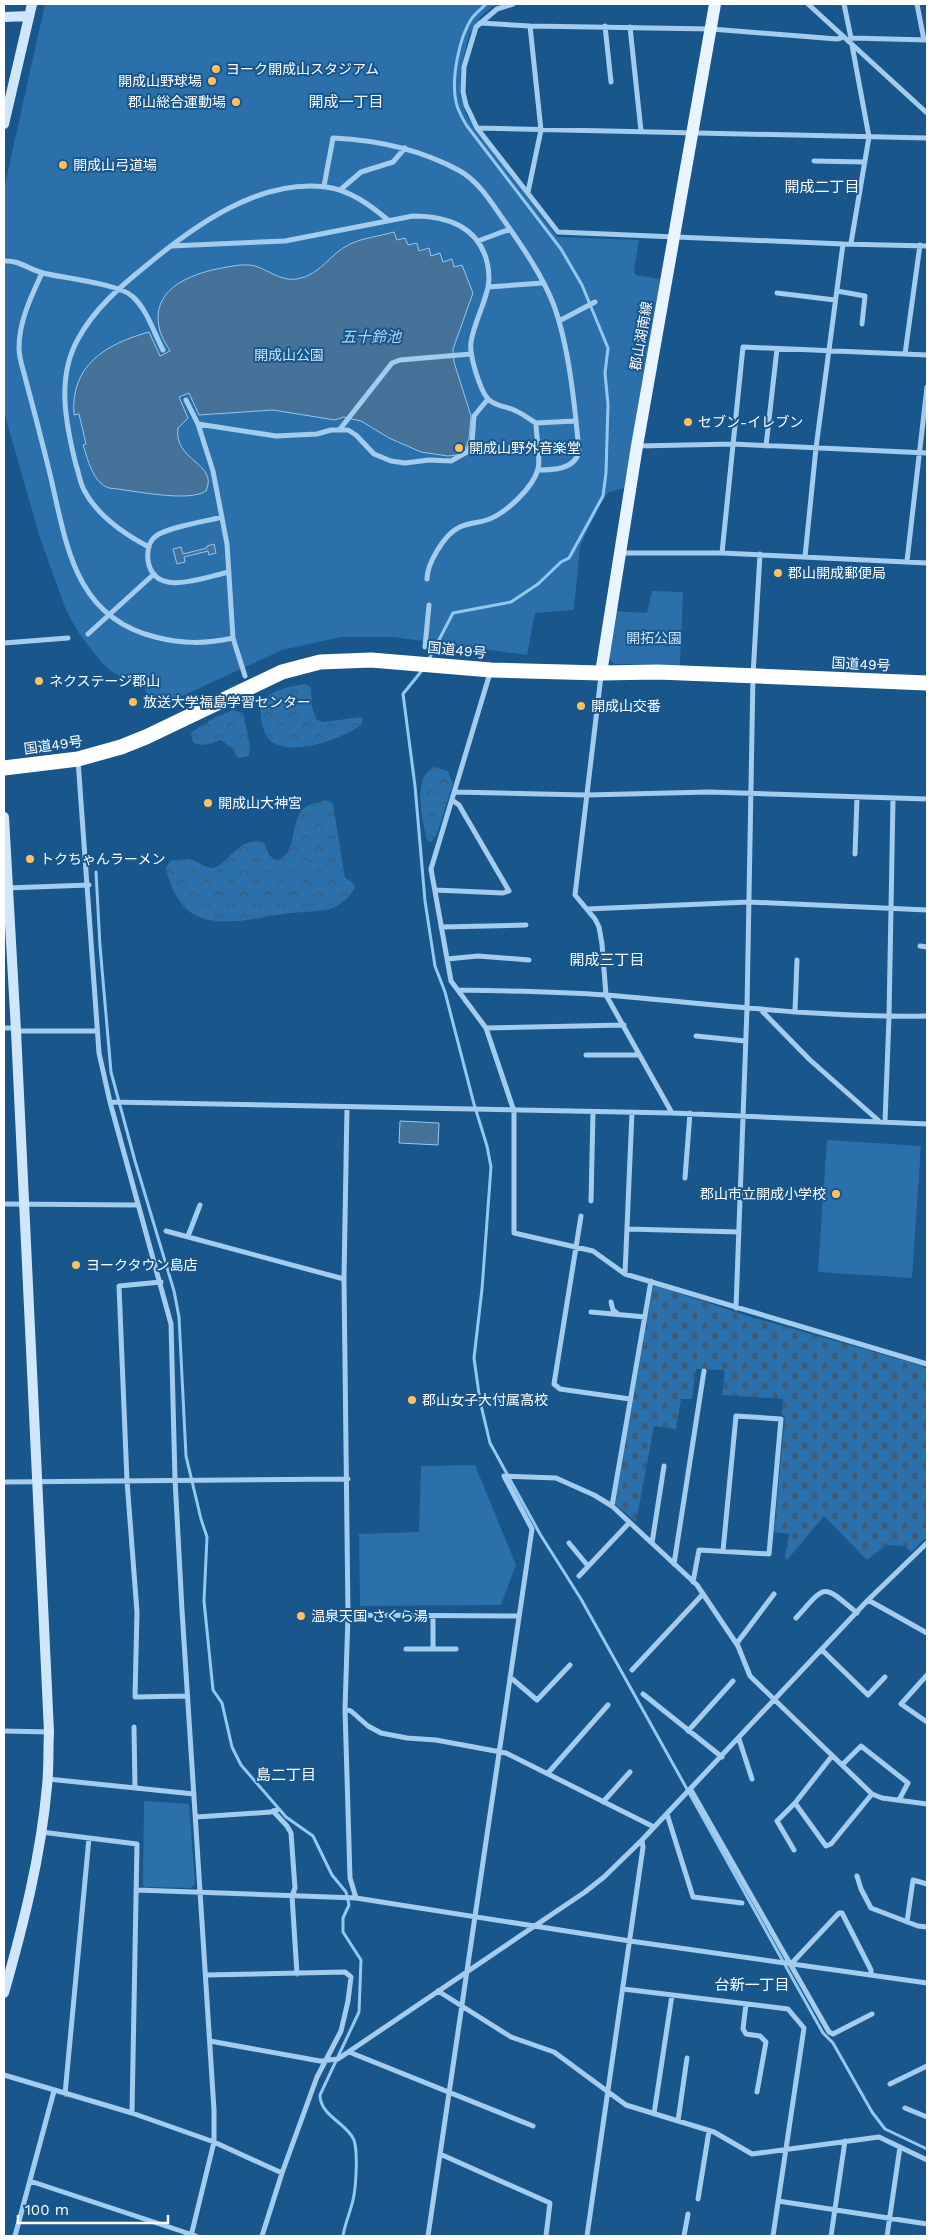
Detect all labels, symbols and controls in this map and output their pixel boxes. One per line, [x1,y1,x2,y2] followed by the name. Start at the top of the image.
[226,61,379,77] place label: ヨーク開成山スタジアム
[210,63,222,75] marker: ヨーク開成山スタジアム
[118,73,202,89] place label: 開成山野球場
[206,75,218,87] marker: 開成山野球場
[308,93,384,111] district label: 開成一丁目
[128,94,226,110] place label: 郡山総合運動場
[230,96,242,108] marker: 郡山総合運動場
[73,157,157,173] place label: 開成山弓道場
[57,159,69,171] marker: 開成山弓道場
[784,178,860,196] district label: 開成二丁目
[627,300,655,372] street label: 郡山湖南線
[341,328,403,346] water label: 五十鈴池
[254,347,324,363] park label: 開成山公園
[698,414,803,430] place label: セブン-イレブン
[682,416,694,428] marker: セブン-イレブン
[469,440,581,456] place label: 開成山野外音楽堂
[453,442,465,454] marker: 開成山野外音楽堂
[788,565,886,581] place label: 郡山開成郵便局
[772,567,784,579] marker: 郡山開成郵便局
[626,630,682,646] park label: 開拓公園
[427,639,487,661] street label: 国道49号
[831,654,891,674] street label: 国道49号
[49,673,160,689] place label: ネクステージ郡山
[33,675,45,687] marker: ネクステージ郡山
[143,694,311,710] place label: 放送大学福島学習センター
[127,696,139,708] marker: 放送大学福島学習センター
[591,698,661,714] place label: 開成山交番
[575,700,587,712] marker: 開成山交番
[23,733,83,757] street label: 国道49号
[218,795,302,811] place label: 開成山大神宮
[202,797,214,809] marker: 開成山大神宮
[40,851,165,867] place label: トクちゃんラーメン
[24,853,36,865] marker: トクちゃんラーメン
[569,951,645,969] district label: 開成三丁目
[700,1186,826,1202] place label: 郡山市立開成小学校
[830,1188,842,1200] marker: 郡山市立開成小学校
[86,1257,197,1273] place label: ヨークタウン島店
[70,1259,82,1271] marker: ヨークタウン島店
[422,1392,548,1408] place label: 郡山女子大付属高校
[406,1394,418,1406] marker: 郡山女子大付属高校
[311,1608,428,1624] place label: 温泉天国 さくら湯
[295,1610,307,1622] marker: 温泉天国 さくら湯
[256,1766,316,1784] district label: 島二丁目
[714,1976,790,1994] district label: 台新一丁目
[18,2192,168,2224] scale bar
[25,2201,69,2219] text: 100 m

